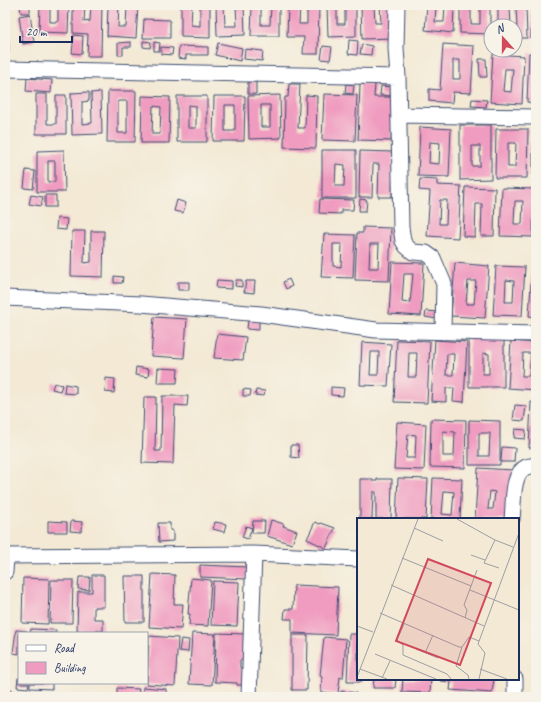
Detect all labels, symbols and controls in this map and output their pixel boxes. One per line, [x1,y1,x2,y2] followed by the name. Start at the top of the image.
[20,18,72,44] scale bar
[483,18,523,58] north arrow
[494,20,507,36] text: N
[26,24,48,40] text: 20 m
[357,518,519,680] inset map
[18,632,148,684] legend
[54,640,76,656] text: Road
[54,660,86,676] text: Building

